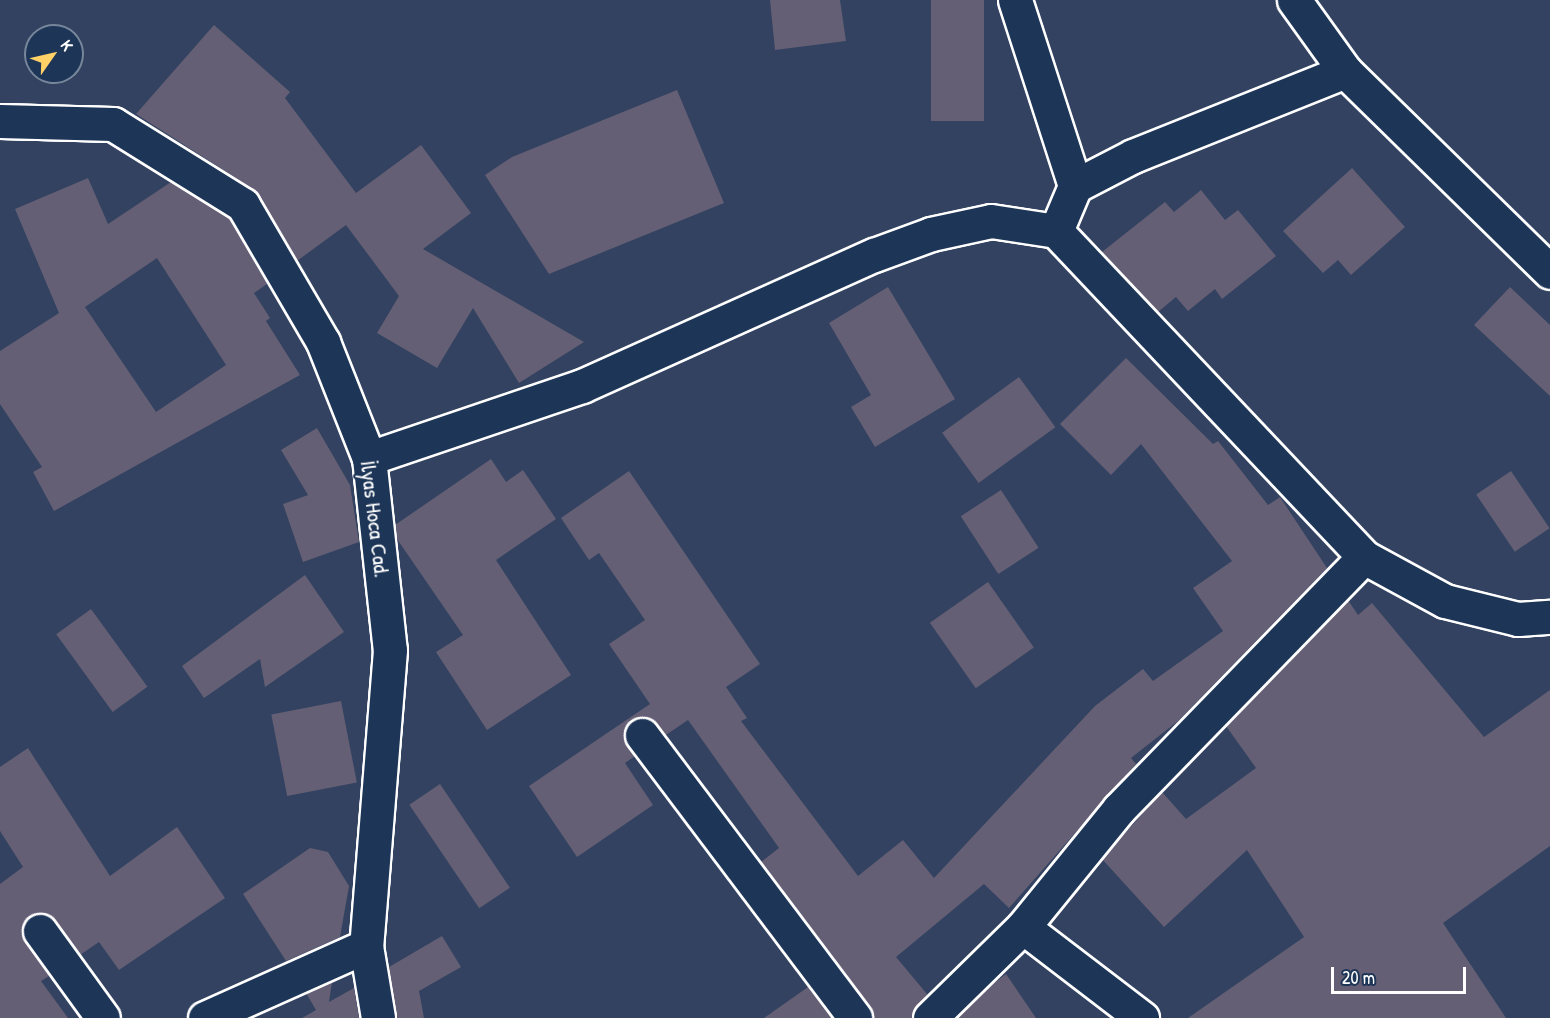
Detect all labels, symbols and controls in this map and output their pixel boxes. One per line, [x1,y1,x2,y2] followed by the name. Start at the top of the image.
[24,24,84,84] north arrow
[56,35,79,55] text: K
[355,459,395,579] street label: İlyas Hoca Cad.
[1334,955,1469,993] scale bar
[1342,965,1375,990] text: 20 m

